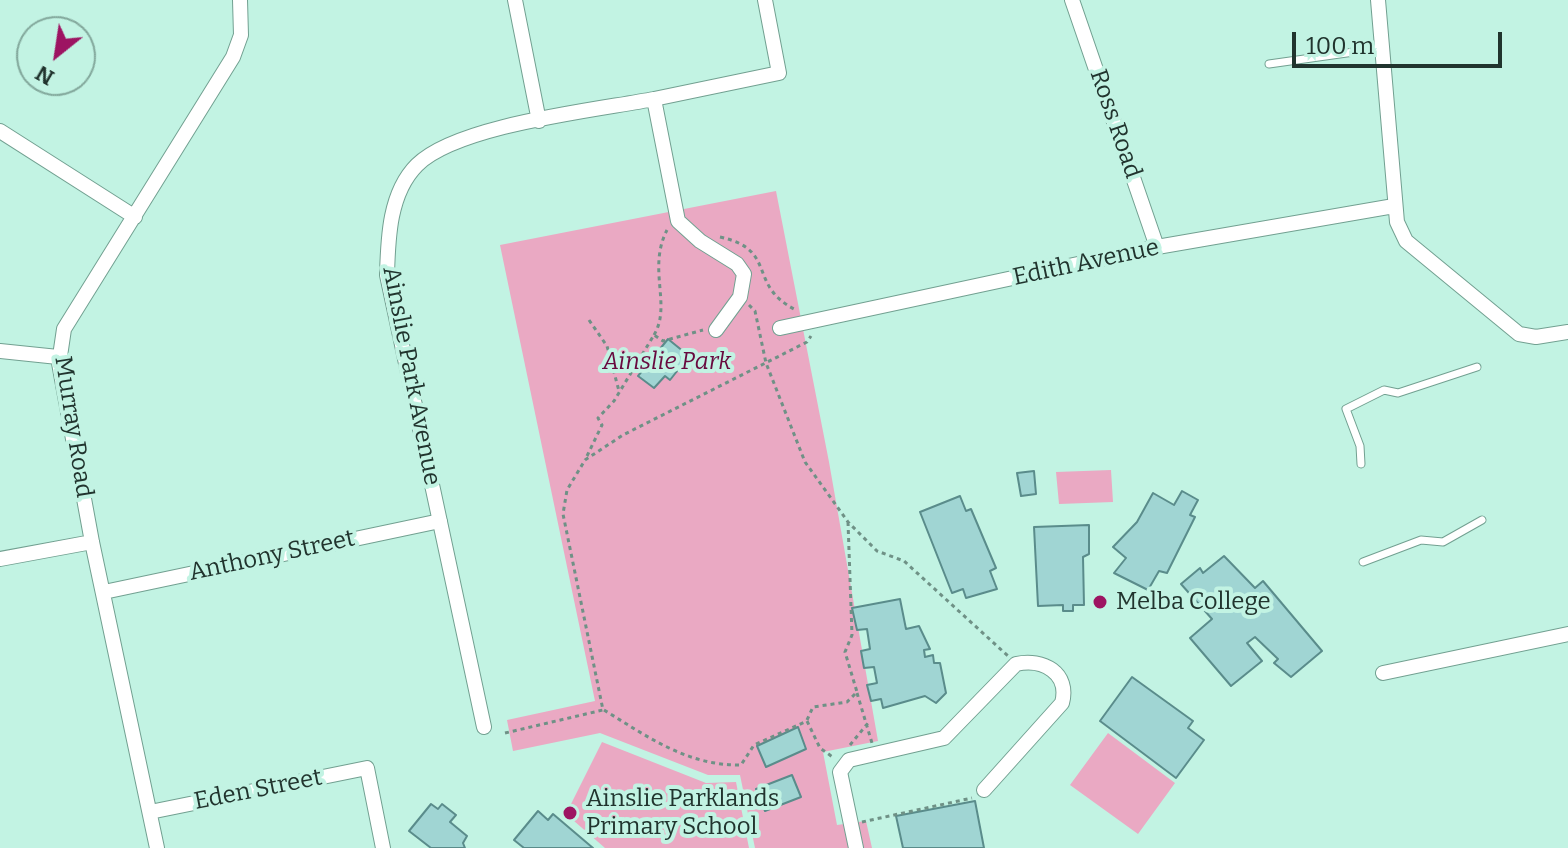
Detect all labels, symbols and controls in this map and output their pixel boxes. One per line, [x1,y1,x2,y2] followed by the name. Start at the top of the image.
[16,16,96,96] north arrow
[1296,16,1506,66] scale bar
[1306,32,1374,60] text: 100 m
[31,60,59,91] text: N
[1083,66,1147,182] street label: Ross Road
[1010,233,1162,293] street label: Edith Avenue
[376,264,446,488] street label: Ainslie Park Avenue
[603,348,731,376] park label: Ainslie Park
[48,354,98,500] street label: Murray Road
[187,524,357,588] street label: Anthony Street
[1116,588,1271,616] place label: Melba College
[1091,593,1109,611] marker: Melba College
[192,763,324,817] street label: Eden Street
[586,785,779,841] place label: Ainslie Parklands Primary School
[561,804,579,822] marker: Ainslie Parklands Primary School

